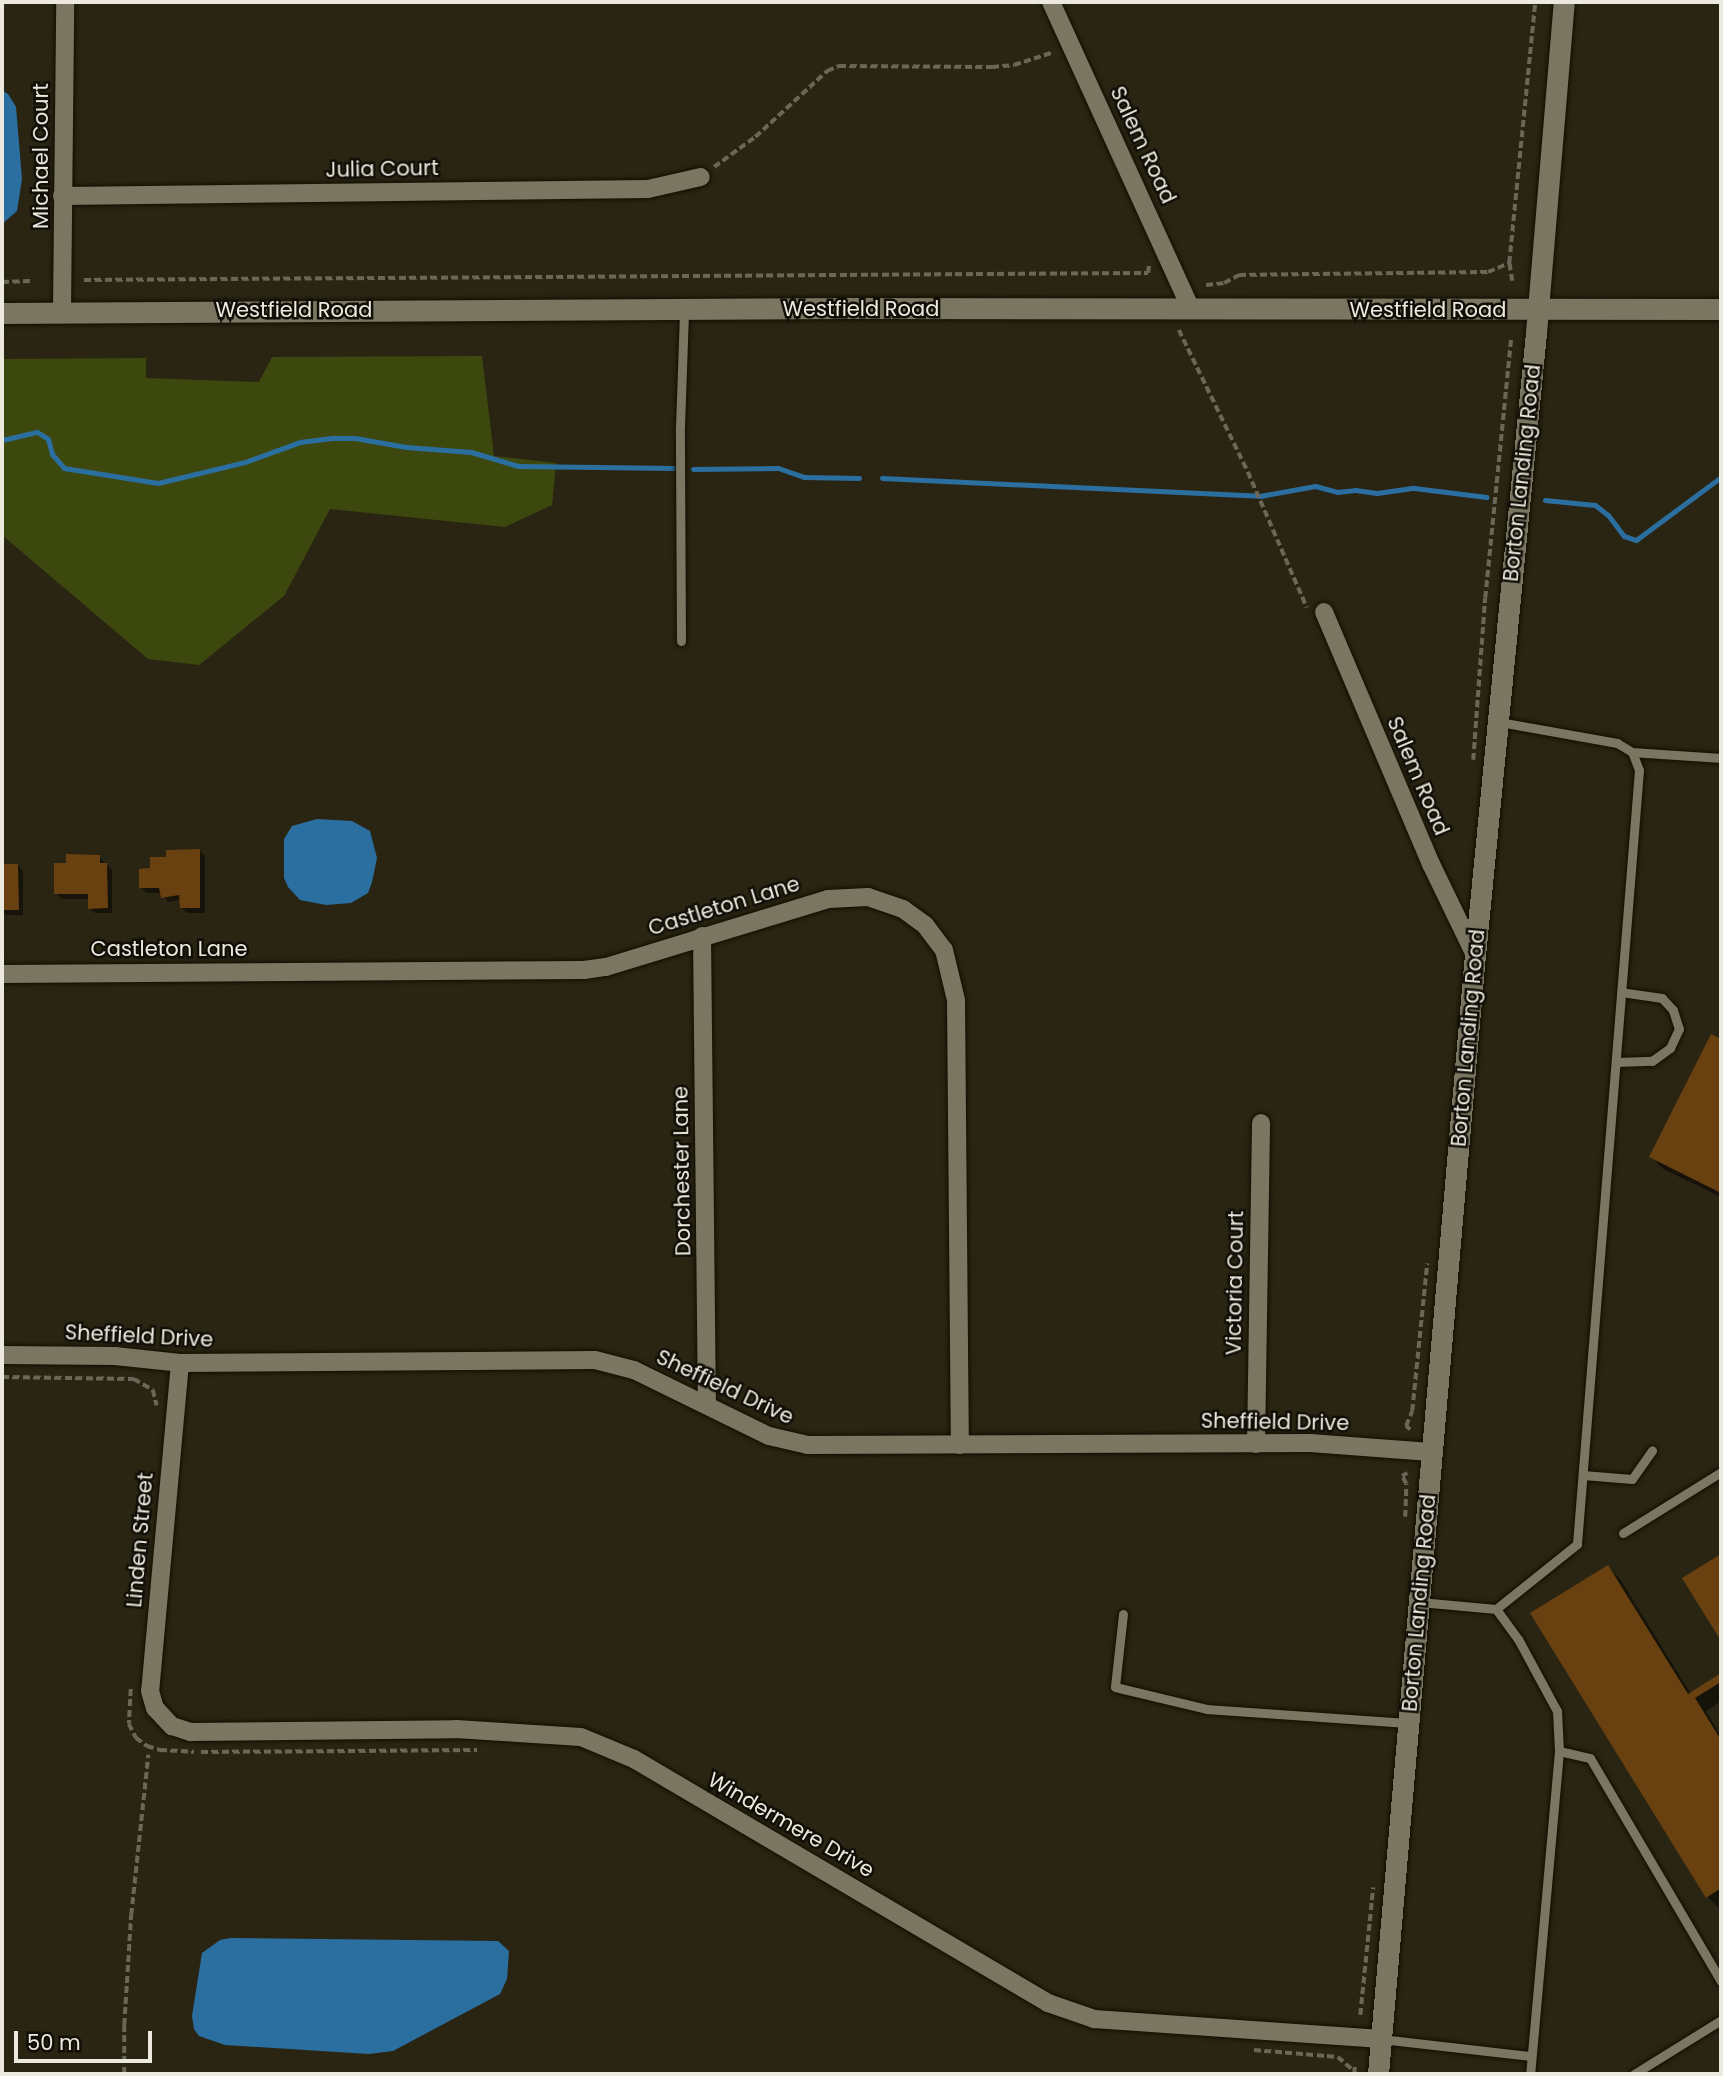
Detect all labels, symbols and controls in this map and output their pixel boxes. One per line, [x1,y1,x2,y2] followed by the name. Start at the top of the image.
[1105,82,1181,208] street label: Salem Road
[28,83,54,229] street label: Michael Court
[325,155,439,183] street label: Julia Court
[783,296,939,322] street label: Westfield Road
[216,297,372,323] street label: Westfield Road
[1350,297,1506,323] street label: Westfield Road
[1498,363,1546,583] street label: Borton Landing Road
[1382,713,1454,839] street label: Salem Road
[645,871,803,941] street label: Castleton Lane
[1446,928,1490,1148] street label: Borton Landing Road
[90,936,248,962] street label: Castleton Lane
[668,1086,696,1256] street label: Dorchester Lane
[1221,1211,1249,1355] street label: Victoria Court
[64,1320,214,1352] street label: Sheffield Drive
[652,1344,798,1430] street label: Sheffield Drive
[1201,1408,1349,1436] street label: Sheffield Drive
[122,1471,158,1609] street label: Linden Street
[1397,1493,1441,1713] street label: Borton Landing Road
[703,1767,879,1883] street label: Windermere Drive
[18,2016,156,2060] scale bar
[27,2028,81,2057] text: 50 m

